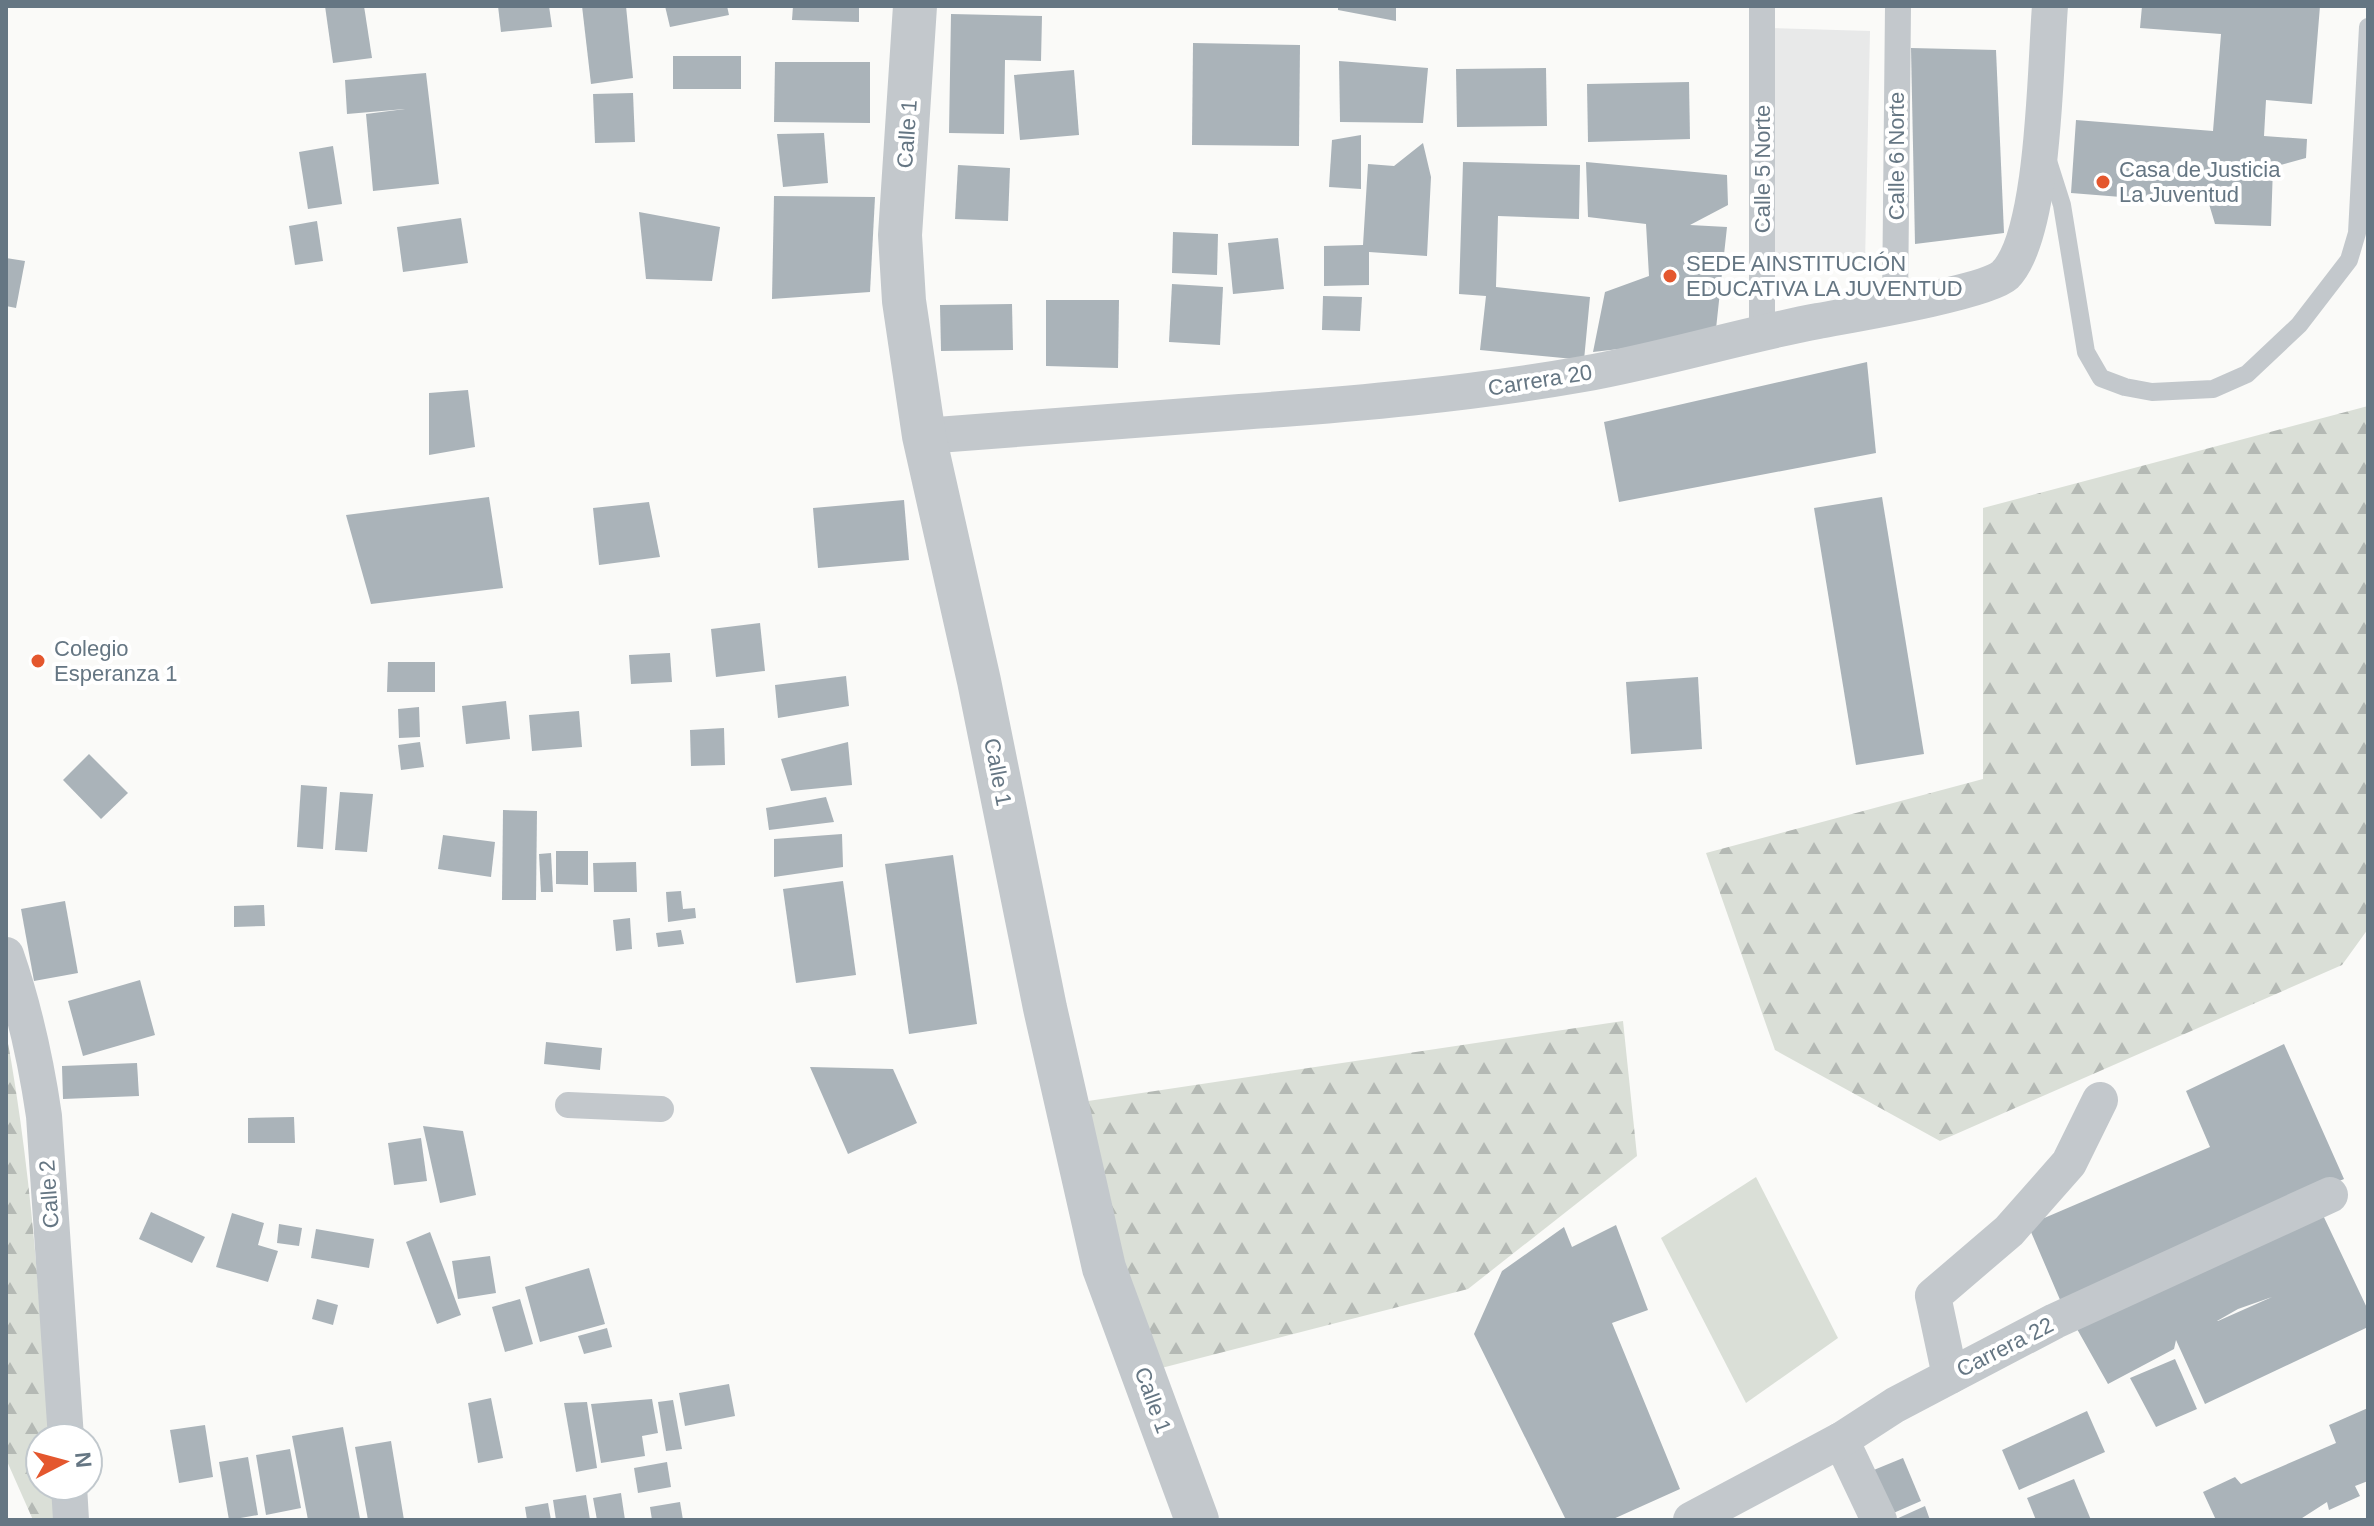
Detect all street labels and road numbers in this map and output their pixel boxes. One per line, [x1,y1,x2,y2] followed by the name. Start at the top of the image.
[1884,92,1909,220] street label: Calle 6 Norte
[892,99,922,169] street label: Calle 1
[1750,105,1775,233] street label: Calle 5 Norte
[1486,359,1594,401] street label: Carrera 20
[979,736,1017,808] street label: Calle 1
[34,1159,64,1229] street label: Calle 2
[1952,1312,2058,1382] street label: Carrera 22
[1130,1364,1176,1436] street label: Calle 1

